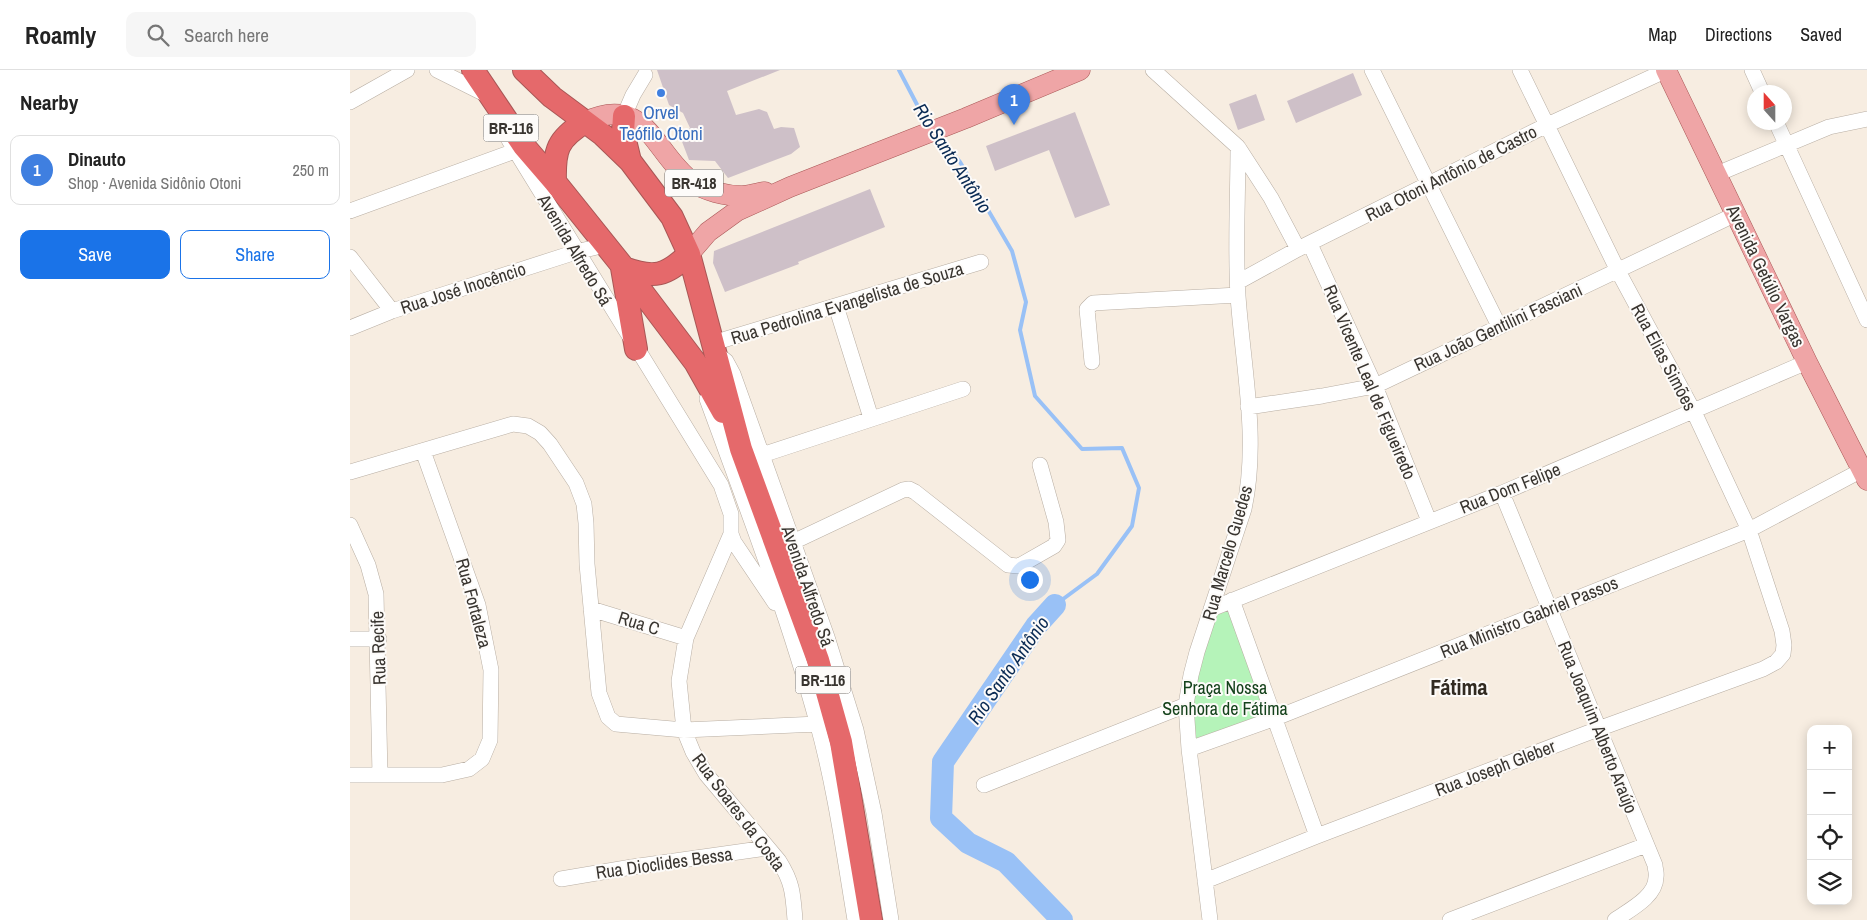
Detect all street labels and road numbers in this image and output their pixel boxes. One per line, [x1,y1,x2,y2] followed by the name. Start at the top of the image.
[484,114,538,142] road number: BR-116
[1361,119,1541,227] street label: Rua Otoni Antônio de Castro
[665,170,723,196] road number: BR-418
[531,189,618,310] street label: Avenida Alfredo Sá
[1720,200,1811,351] street label: Avenida Getúlio Vargas
[397,256,529,320] street label: Rua José Inocêncio
[728,256,966,350] street label: Rua Pedrolina Evangelista de Souza
[1410,277,1586,377] street label: Rua João Gentilini Fasciani
[1318,281,1422,483] street label: Rua Vicente Leal de Figueiredo
[1625,299,1703,415] street label: Rua Elias Simões
[1456,456,1564,520] street label: Rua Dom Felipe
[1196,483,1258,623] street label: Rua Marcelo Guedes
[775,521,840,650] street label: Avenida Alfredo Sá
[450,555,498,651] street label: Rua Fortaleza
[1436,570,1622,664] street label: Rua Ministro Gabriel Passos
[615,605,663,641] street label: Rua C
[364,611,392,685] street label: Rua Recife
[1552,637,1644,817] street label: Rua Joaquim Alberto Araújo
[796,666,850,694] road number: BR-116
[1431,734,1559,802] street label: Rua Joseph Gleber
[687,748,791,876] street label: Rua Soares da Costa
[594,841,734,885] street label: Rua Dioclides Bessa

